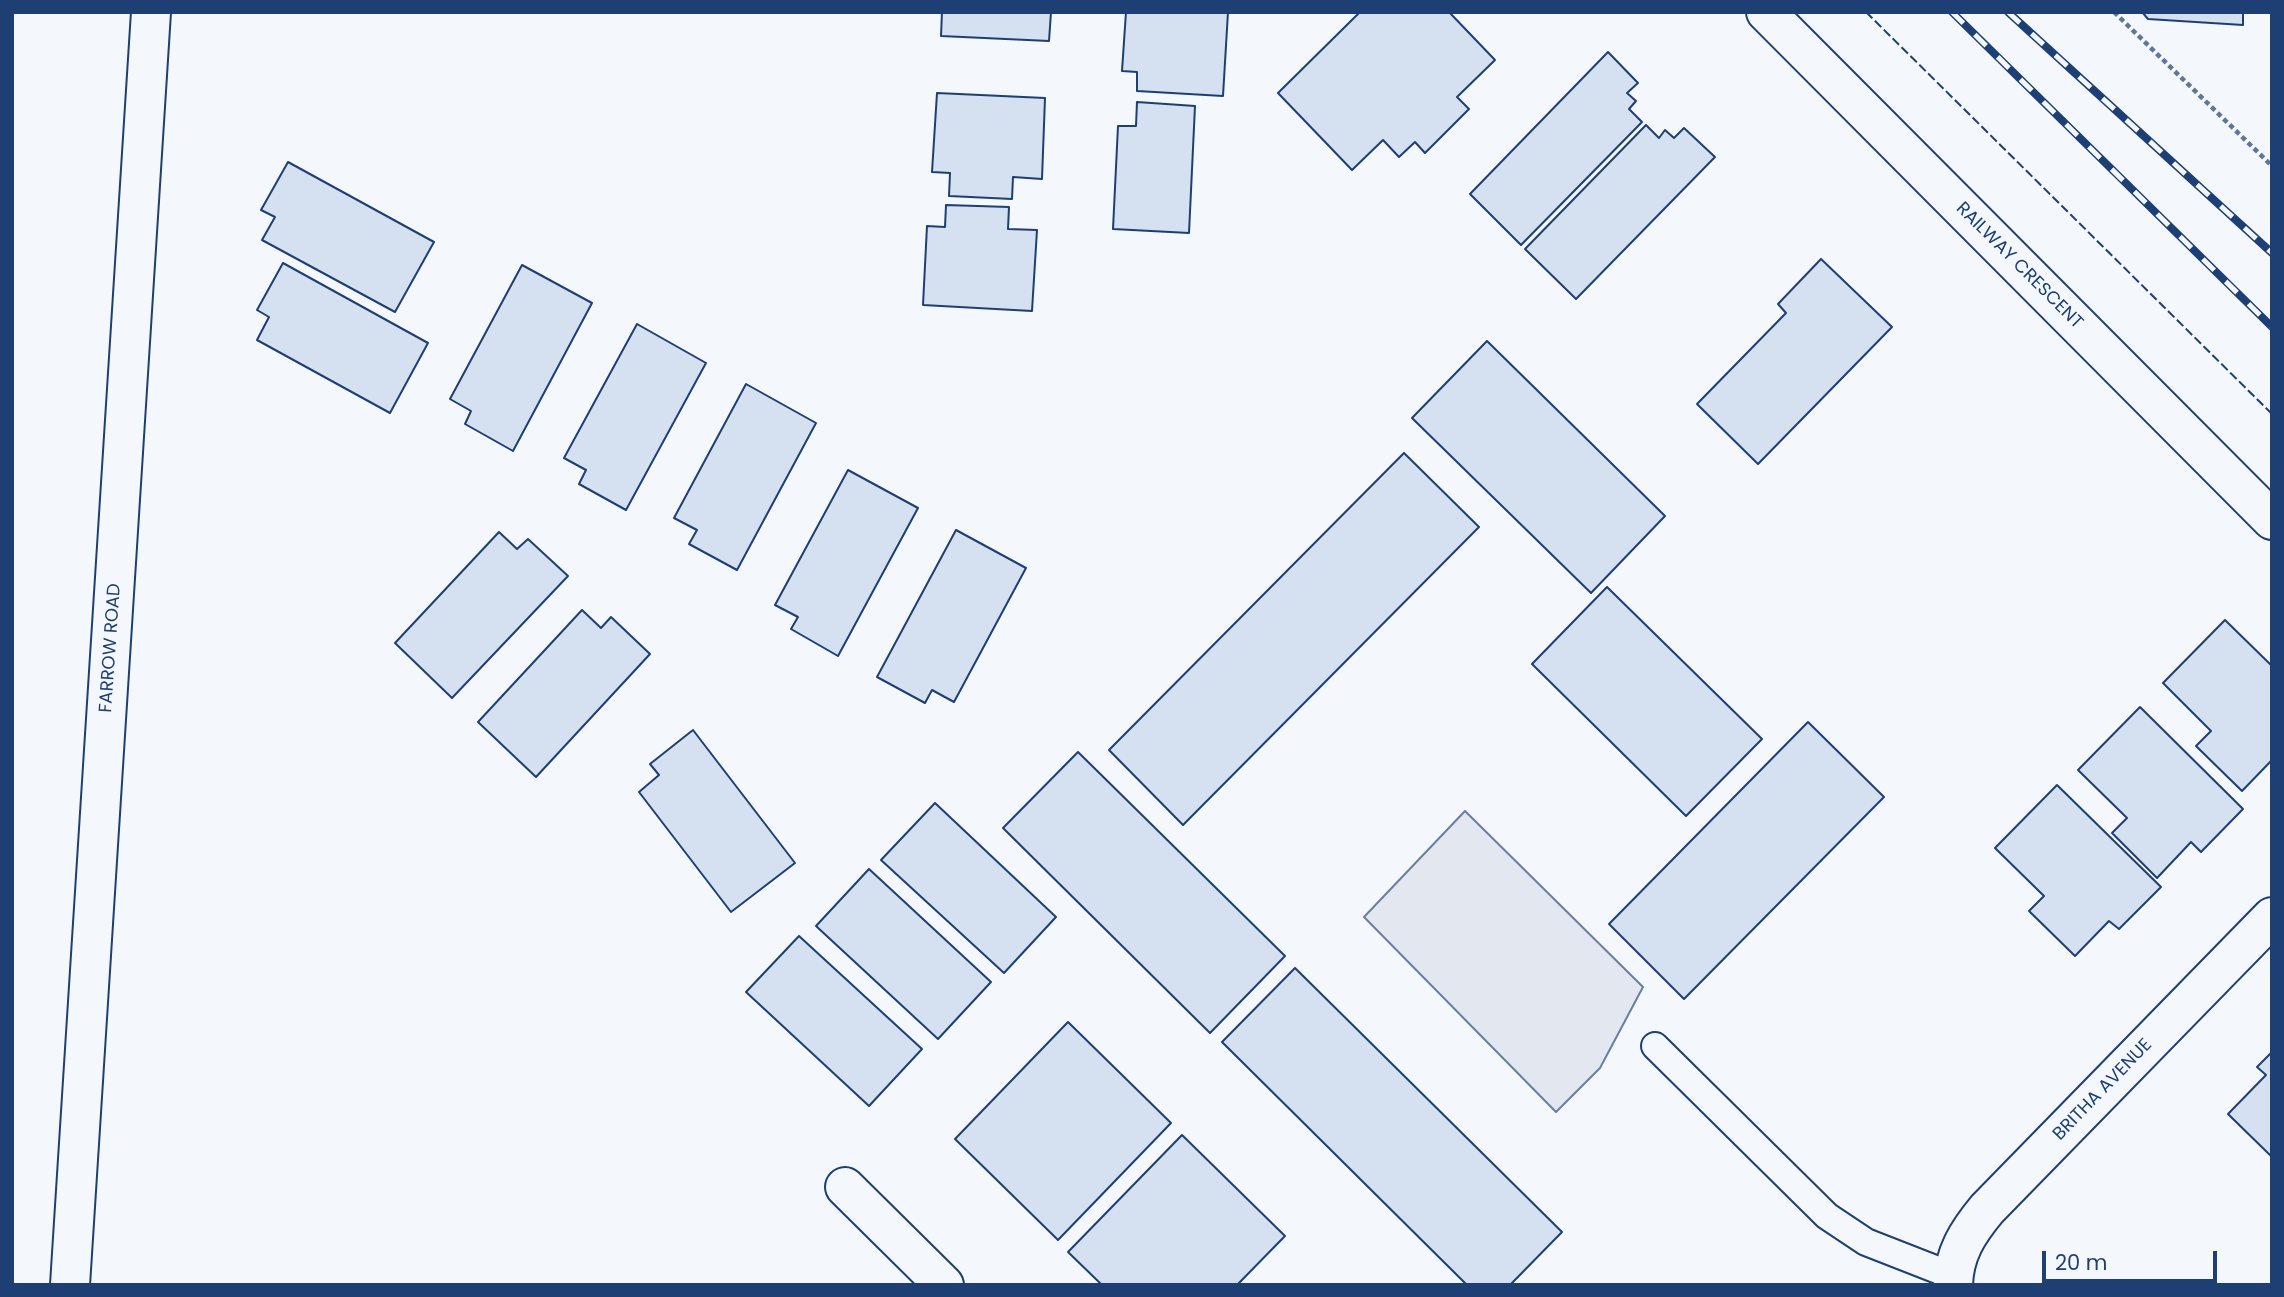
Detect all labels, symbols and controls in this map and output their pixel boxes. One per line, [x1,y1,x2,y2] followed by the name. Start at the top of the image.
[1951,198,2087,334] street label: RAILWAY CRESCENT
[96,583,126,713] street label: FARROW ROAD
[2049,1035,2157,1145] street label: BRITHA AVENUE
[2046,1238,2221,1282] scale bar
[2055,1248,2108,1277] text: 20 m

